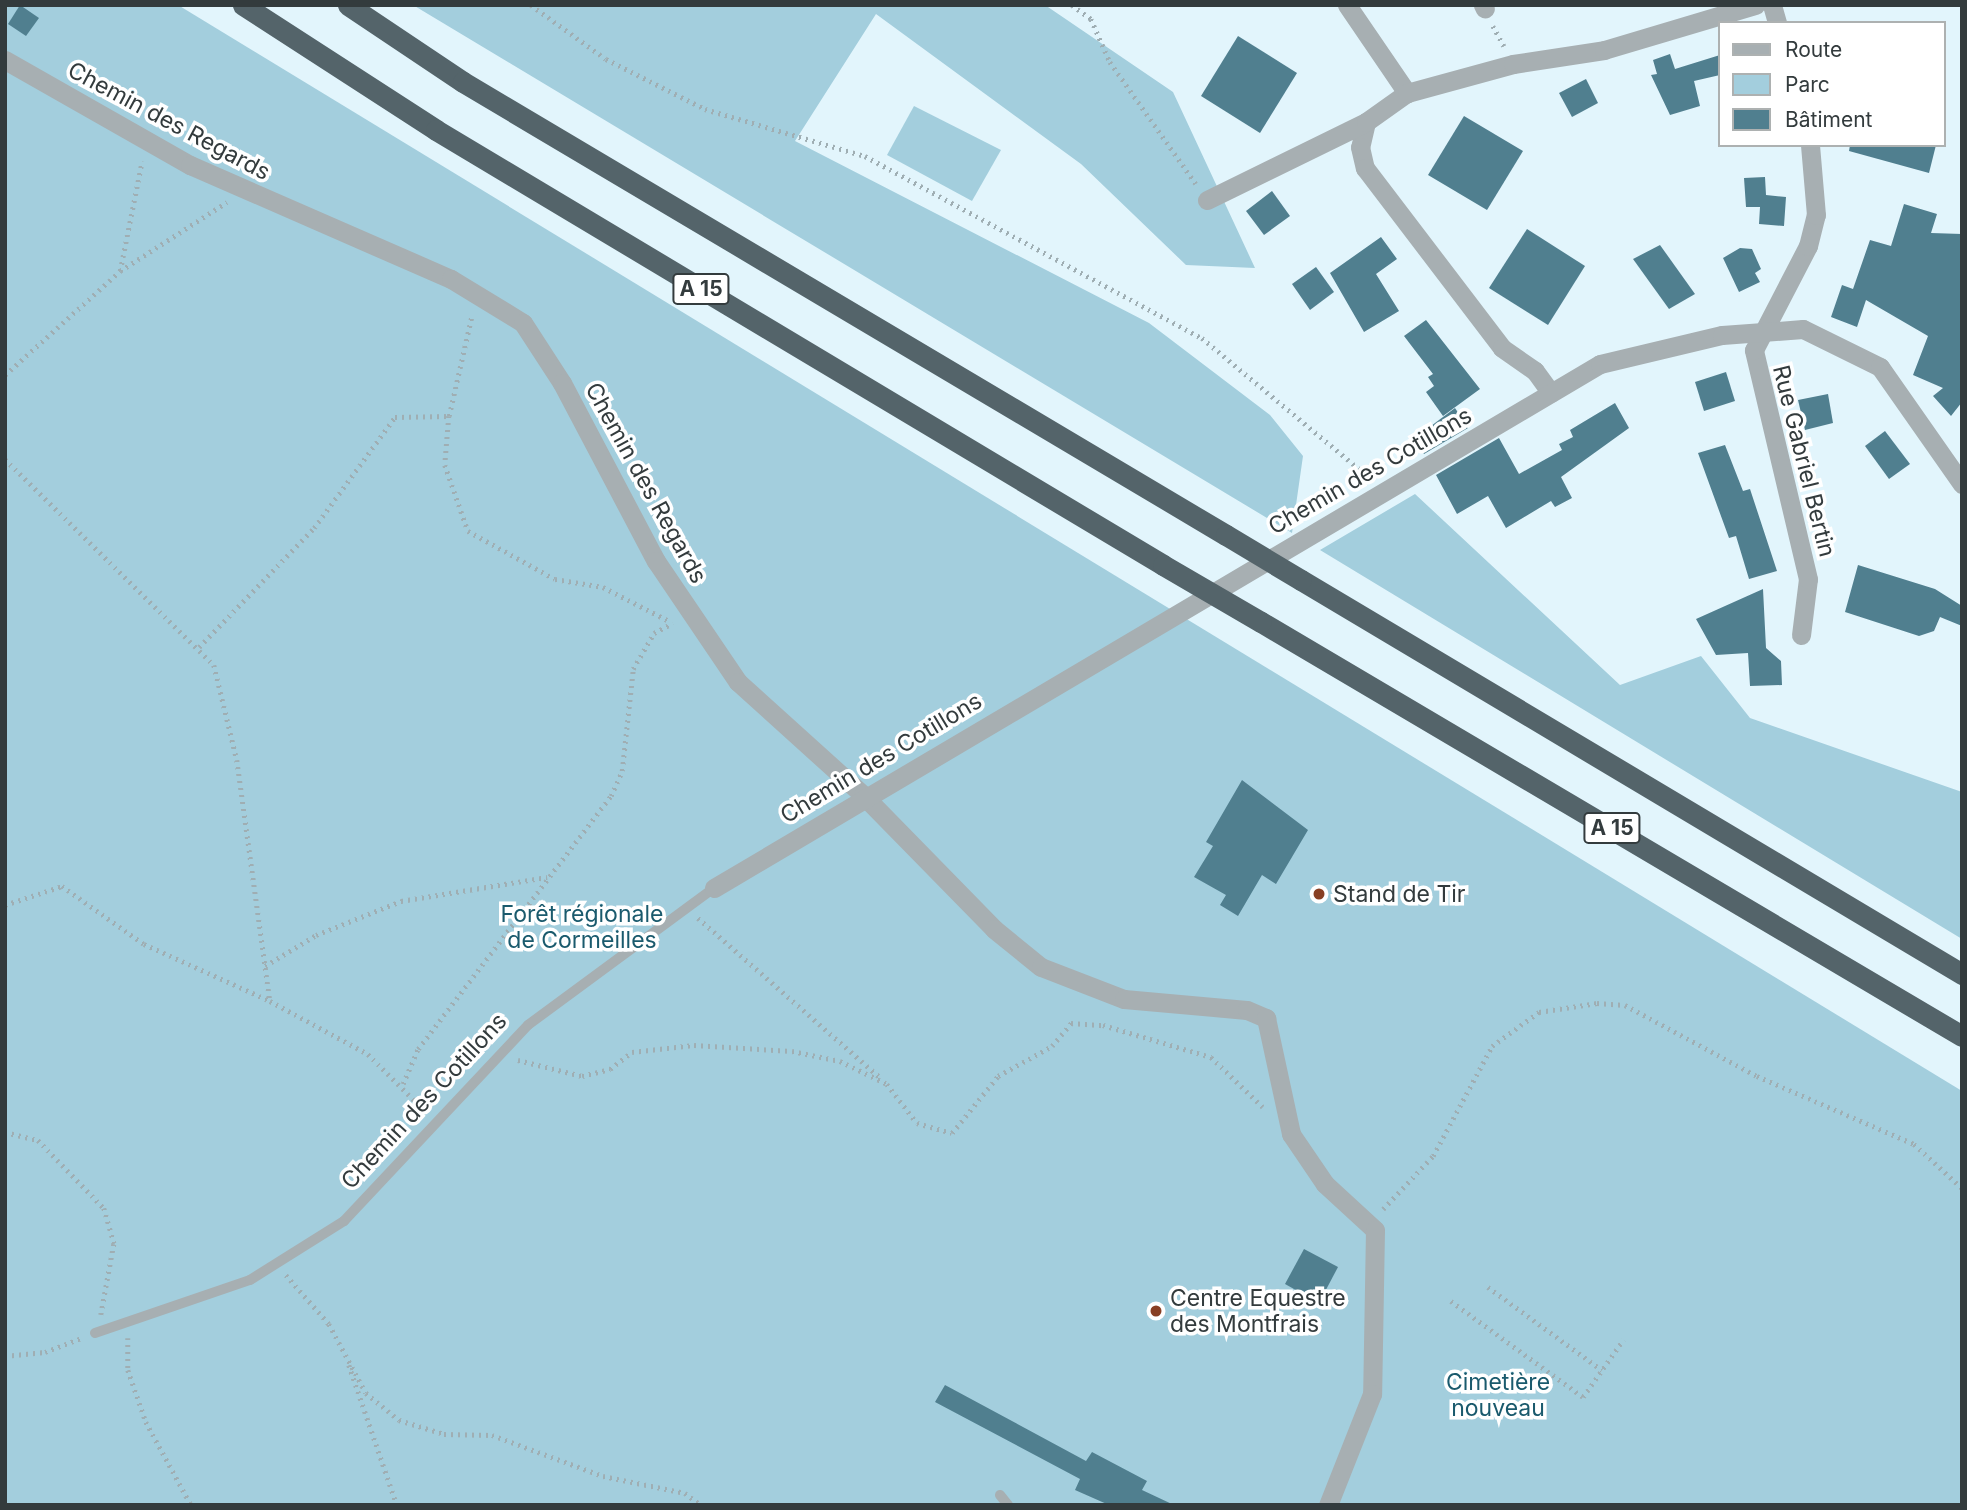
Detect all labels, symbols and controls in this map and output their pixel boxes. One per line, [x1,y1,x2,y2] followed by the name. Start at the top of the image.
[1718,21,1946,147] legend
[1785,37,1842,62] text: Route
[63,56,275,186] street label: Chemin des Regards
[1785,72,1830,97] text: Parc
[1785,107,1872,132] text: Bâtiment
[671,272,731,306] road number: A 15
[1767,362,1841,560] street label: Rue Gabriel Bertin
[579,378,713,588] street label: Chemin des Regards
[1263,402,1477,540] street label: Chemin des Cotillons
[775,687,987,829] street label: Chemin des Cotillons
[1582,810,1642,846] road number: A 15
[1333,880,1465,908] place label: Stand de Tir
[1311,886,1327,902] marker: Stand de Tir
[501,900,663,954] park label: Forêt régionale de Cormeilles
[335,1007,513,1195] street label: Chemin des Cotillons
[1170,1284,1346,1338] place label: Centre Equestre des Montfrais
[1148,1303,1164,1319] marker: Centre Equestre des Montfrais
[1446,1368,1550,1422] park label: Cimetière nouveau

